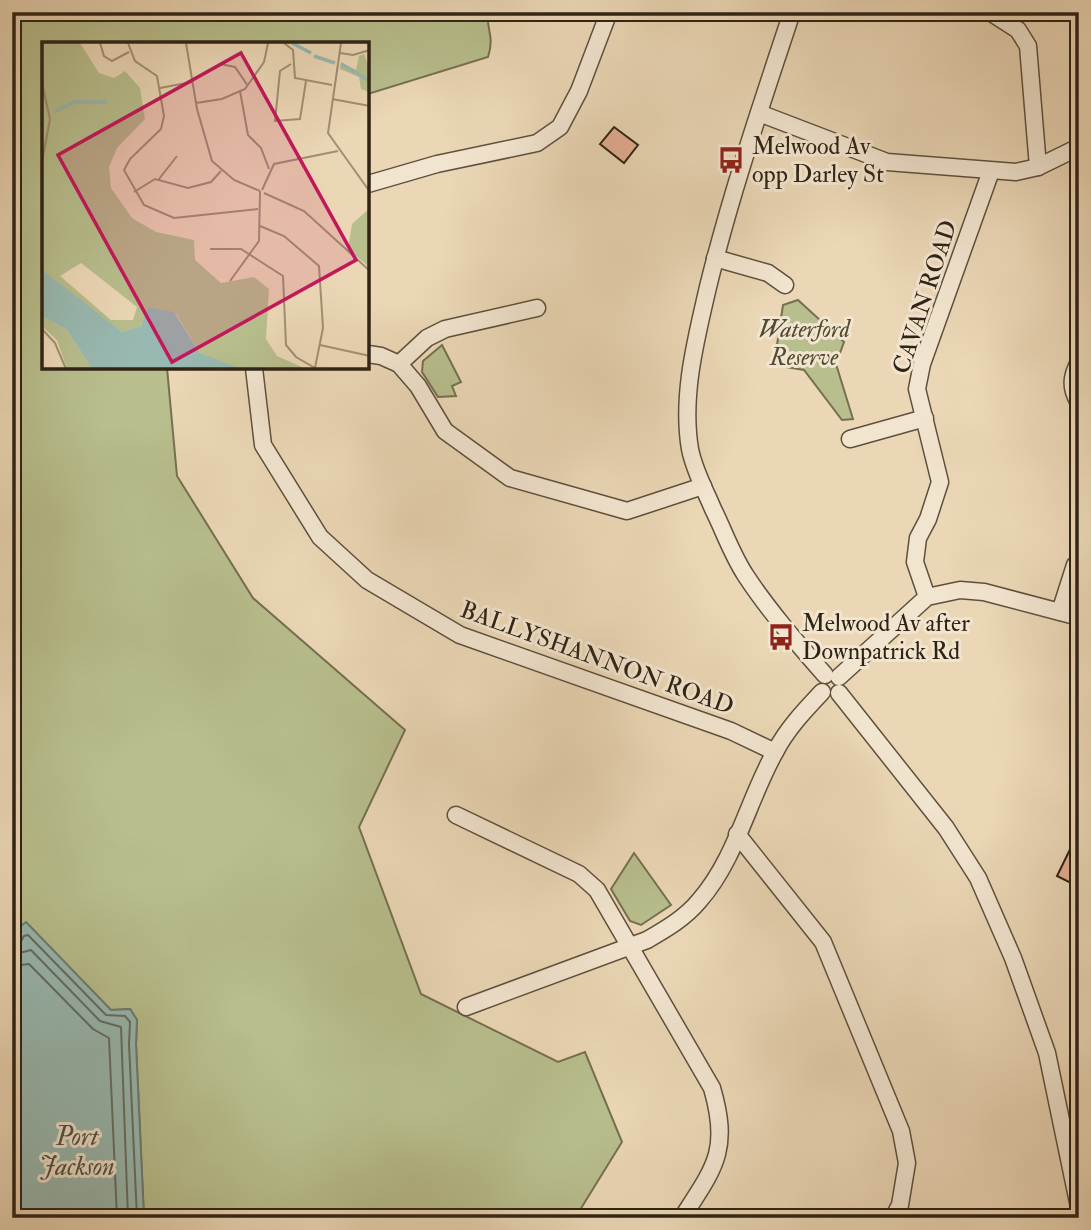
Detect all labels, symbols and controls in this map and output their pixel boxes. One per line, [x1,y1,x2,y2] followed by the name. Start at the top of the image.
[42,42,369,369] inset map
[752,131,884,190] place label: Melwood Av opp Darley St
[716,145,746,175] bus stop icon: Melwood Av opp Darley St
[886,216,964,378] street label: CAVAN ROAD
[758,314,852,373] park label: Waterford Reserve
[456,594,738,722] street label: BALLYSHANNON ROAD
[802,608,970,667] place label: Melwood Av after Downpatrick Rd
[766,622,796,652] bus stop icon: Melwood Av after Downpatrick Rd
[39,1121,115,1183] water label: Port Jackson

